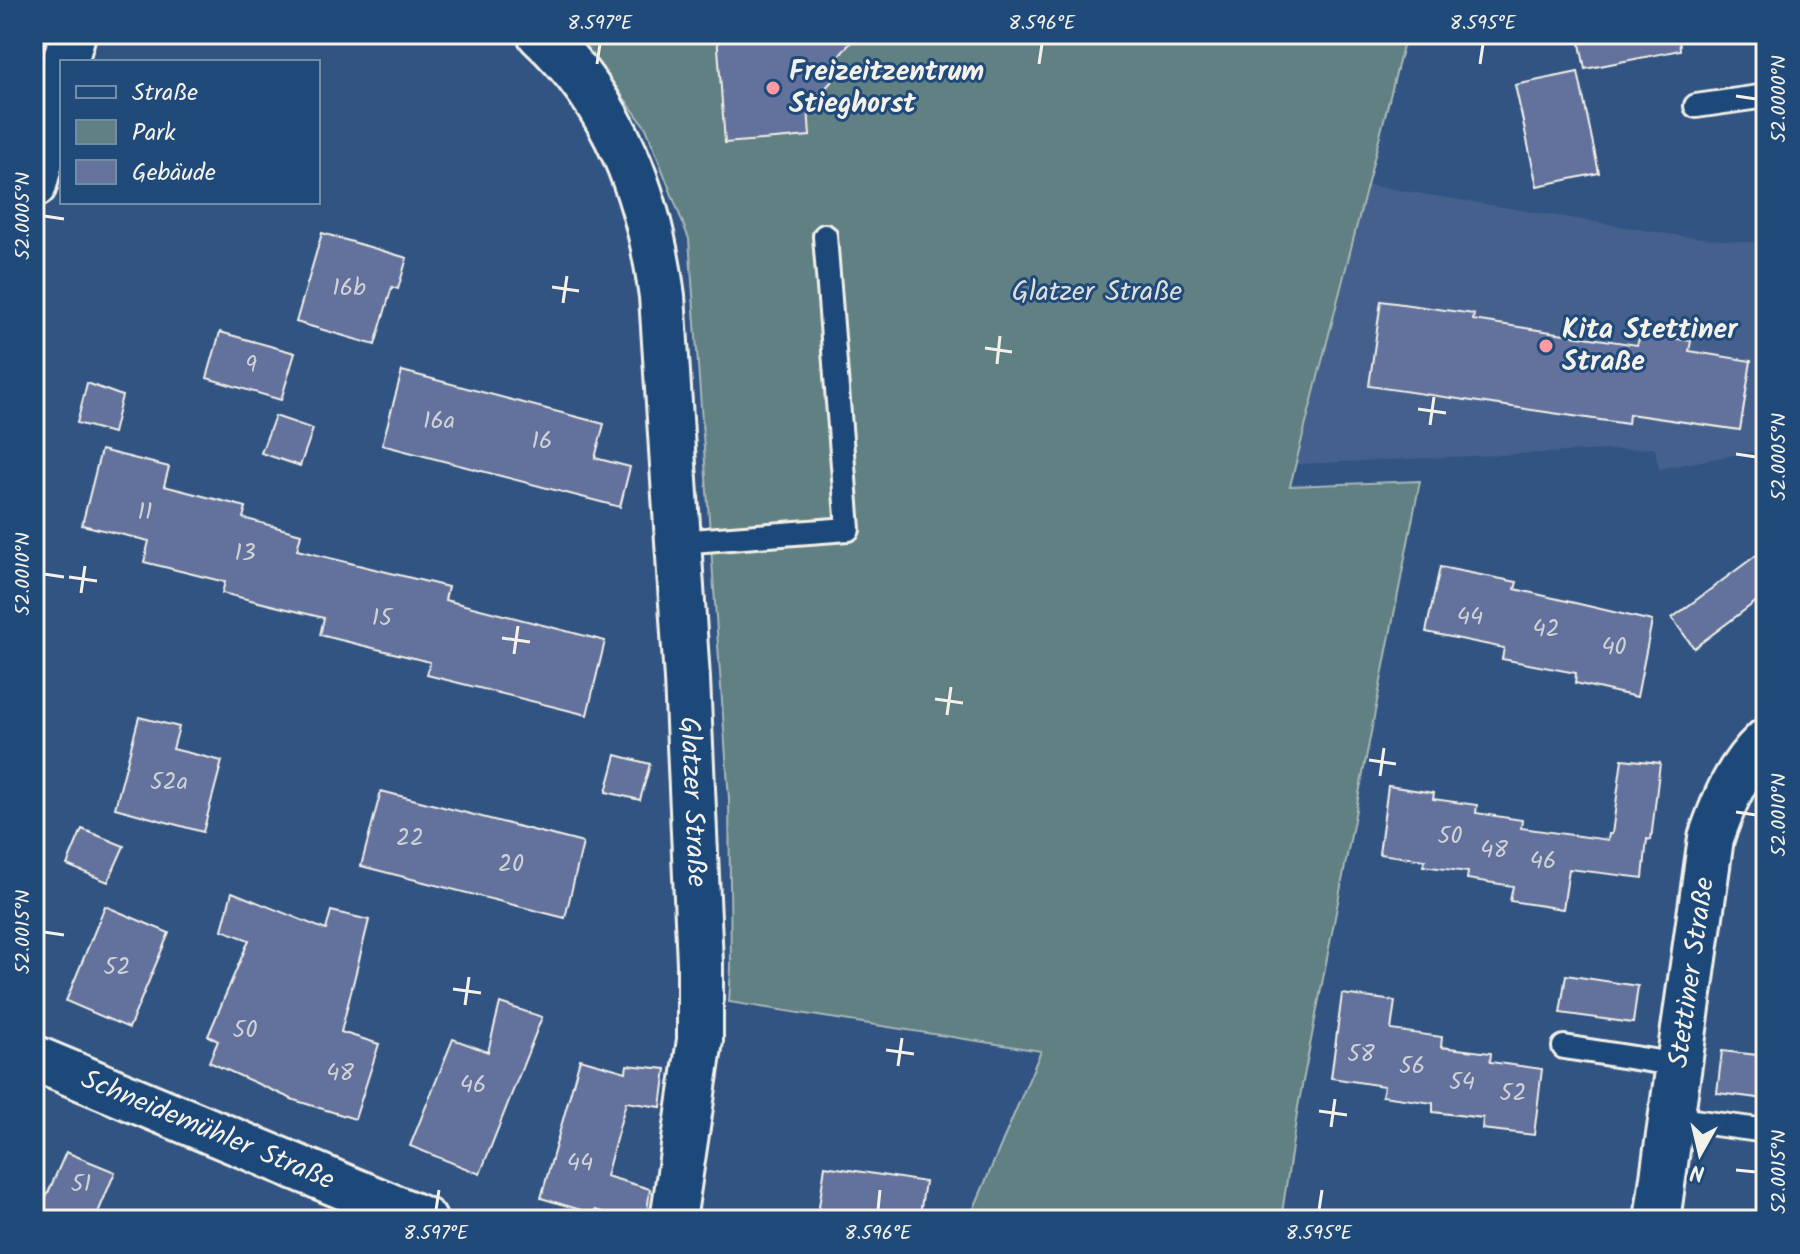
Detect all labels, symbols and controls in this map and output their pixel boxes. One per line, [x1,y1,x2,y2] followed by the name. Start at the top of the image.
[568,8,634,40] text: 8.597°E
[1009,8,1077,40] text: 8.596°E
[1450,8,1518,40] text: 8.595°E
[789,50,984,127] place label: Freizeitzentrum Stieghorst
[1764,55,1796,143] text: 52.0000°N
[60,60,320,204] legend
[132,74,198,113] text: Straße
[764,79,782,97] marker: Freizeitzentrum Stieghorst
[132,114,176,153] text: Park
[132,154,216,193] text: Gebäude
[8,172,40,260] text: 52.0005°N
[332,269,366,308] house number: 16b
[1012,270,1183,315] park label: Glatzer Straße
[1562,308,1739,385] place label: Kita Stettiner Straße
[1537,337,1555,355] marker: Kita Stettiner Straße
[245,346,257,385] house number: 9
[423,402,455,441] house number: 16a
[1764,413,1796,501] text: 52.0005°N
[532,422,552,461] house number: 16
[137,493,153,532] house number: 11
[8,532,40,616] text: 52.0010°N
[234,534,256,573] house number: 13
[1457,598,1483,637] house number: 44
[372,599,394,638] house number: 15
[1532,610,1560,649] house number: 42
[1601,628,1627,667] house number: 40
[666,716,719,888] street label: Glatzer Straße
[150,763,188,802] house number: 52a
[1764,773,1796,857] text: 52.0010°N
[1438,817,1462,856] house number: 50
[396,819,424,858] house number: 22
[1480,831,1508,870] house number: 48
[1530,842,1556,881] house number: 46
[498,845,524,884] house number: 20
[1656,874,1728,1071] street label: Stettiner Straße
[8,890,40,974] text: 52.0015°N
[104,948,130,987] house number: 52
[233,1011,257,1050] house number: 50
[1347,1035,1375,1074] house number: 58
[1399,1047,1425,1086] house number: 56
[326,1054,354,1093] house number: 48
[74,1057,342,1203] street label: Schneidemühler Straße
[1449,1063,1475,1102] house number: 54
[460,1066,486,1105] house number: 46
[1500,1074,1526,1113] house number: 52
[1660,1114,1740,1194] north arrow
[1764,1130,1796,1214] text: 52.0015°N
[567,1144,593,1183] house number: 44
[1688,1153,1707,1190] text: N
[71,1165,91,1204] house number: 51
[404,1218,470,1250] text: 8.597°E
[845,1218,913,1250] text: 8.596°E
[1286,1218,1354,1250] text: 8.595°E

